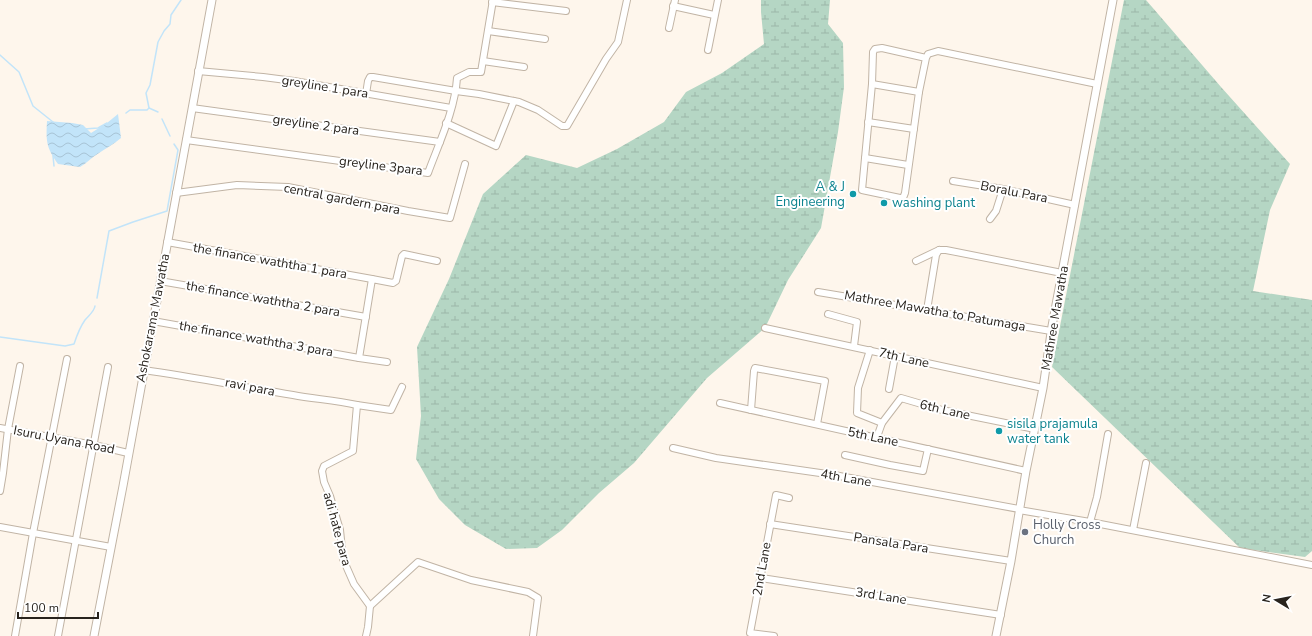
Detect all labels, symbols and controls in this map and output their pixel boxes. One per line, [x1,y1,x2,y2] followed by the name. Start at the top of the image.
[280,71,370,103] street label: greyline 1 para
[272,110,360,140] street label: greyline 2 para
[338,152,424,180] street label: greyline 3para
[979,177,1049,207] street label: Boralu Para
[776,178,845,211] place label: A & J Engineering
[282,179,402,219] street label: central gardern para
[848,189,858,199] marker: A & J Engineering
[892,194,975,212] place label: washing plant
[879,198,889,208] marker: washing plant
[192,239,348,283] street label: the finance waththa 1 para
[132,252,174,384] street label: Ashokarama Mawatha
[1037,264,1073,372] street label: Mathree Mawatha
[185,277,341,321] street label: the finance waththa 2 para
[843,286,1027,336] street label: Mathree Mawatha to Patumaga
[178,317,334,361] street label: the finance waththa 3 para
[877,343,931,373] street label: 7th Lane
[224,373,276,401] street label: ravi para
[918,395,972,425] street label: 6th Lane
[1007,415,1098,448] place label: sisila prajamula water tank
[12,421,116,459] street label: Isuru Uyana Road
[846,423,900,451] street label: 5th Lane
[994,426,1004,436] marker: sisila prajamula water tank
[819,465,873,491] street label: 4th Lane
[318,490,356,568] street label: adi hate para
[1033,516,1101,549] place label: Holly Cross Church
[1020,527,1030,537] marker: Holly Cross Church
[852,528,930,558] street label: Pansala Para
[748,541,776,597] street label: 2nd Lane
[1256,580,1296,620] north arrow
[854,583,908,609] street label: 3rd Lane
[1259,593,1275,604] text: N
[18,594,98,620] scale bar
[24,600,59,616] text: 100 m

